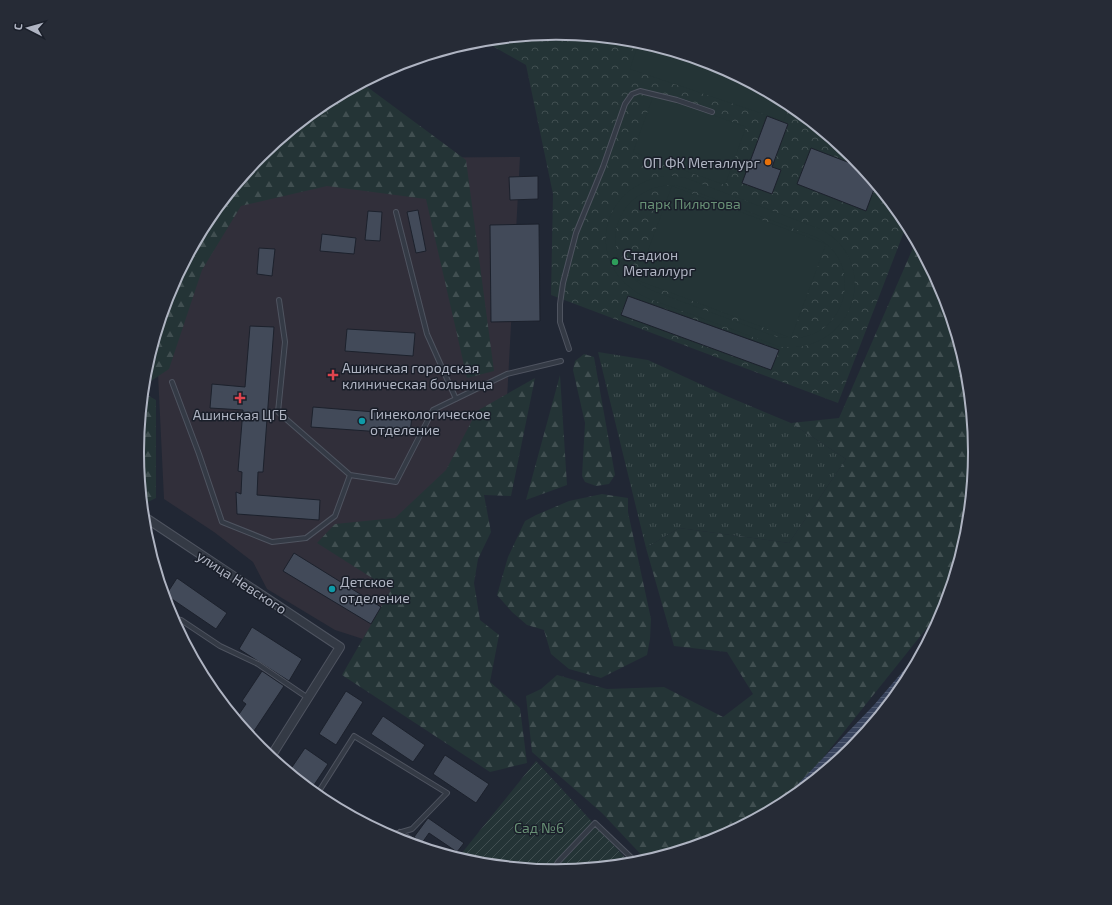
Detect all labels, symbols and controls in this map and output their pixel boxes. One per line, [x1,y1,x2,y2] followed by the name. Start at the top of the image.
[8,8,48,48] north arrow
[11,22,24,31] text: С
[643,154,761,171] place label: ОП ФК Металлург
[763,157,773,167] marker: ОП ФК Металлург
[639,195,741,212] park label: парк Пилютова
[623,246,695,279] place label: Стадион Металлург
[610,257,620,267] marker: Стадион Металлург
[342,359,493,392] place label: Ашинская городская клиническая больница
[327,369,339,381] marker: Ашинская городская клиническая больница
[234,392,246,404] marker: Ашинская ЦГБ
[370,405,491,438] place label: Гинекологическое отделение
[193,406,287,423] place label: Ашинская ЦГБ
[357,416,367,426] marker: Гинекологическое отделение
[194,547,290,617] street label: улица Невского
[340,573,410,606] place label: Детское отделение
[327,584,337,594] marker: Детское отделение
[514,819,564,836] park label: Сад №6

